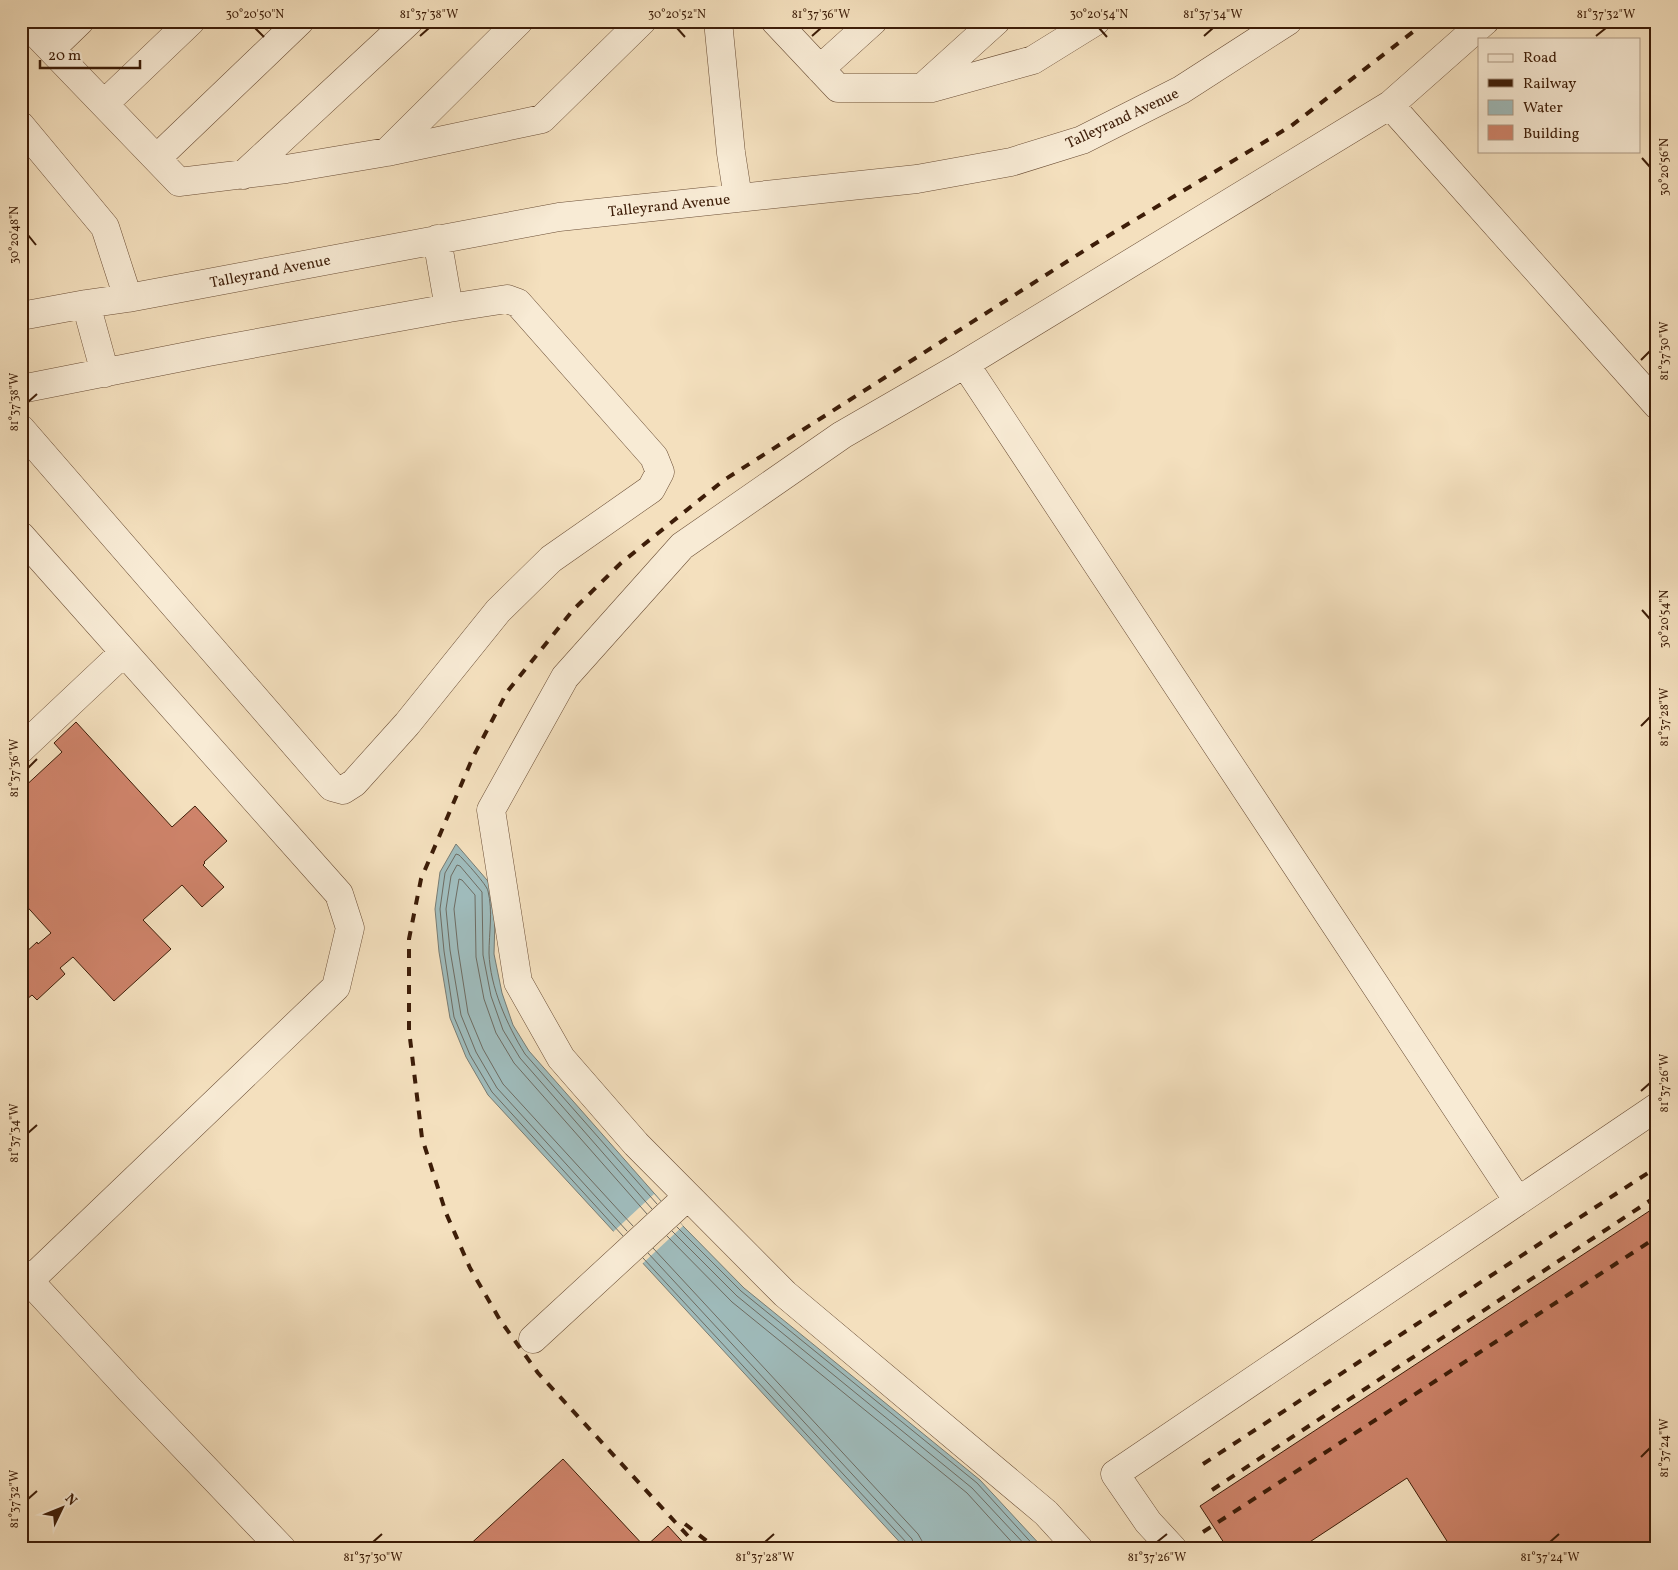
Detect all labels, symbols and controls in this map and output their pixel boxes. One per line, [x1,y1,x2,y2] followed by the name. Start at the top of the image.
[226,7,284,23] text: 30°20'50"N
[400,7,458,23] text: 81°37'38"W
[648,7,706,23] text: 30°20'52"N
[792,7,850,23] text: 81°37'36"W
[1070,7,1128,23] text: 30°20'54"N
[1183,7,1243,23] text: 81°37'34"W
[1577,7,1635,23] text: 81°37'32"W
[40,38,140,70] scale bar
[1478,38,1640,152] legend
[48,46,81,67] text: 20 m
[1523,48,1557,69] text: Road
[1523,74,1576,95] text: Railway
[1063,84,1183,155] street label: Talleyrand Avenue
[1523,98,1563,119] text: Water
[1523,124,1580,145] text: Building
[1657,138,1673,196] text: 30°20'56"N
[607,190,731,223] street label: Talleyrand Avenue
[7,206,23,264] text: 30°20'48"N
[208,250,332,294] street label: Talleyrand Avenue
[1657,321,1673,381] text: 81°37'30"W
[7,373,23,431] text: 81°37'38"W
[1657,590,1673,648] text: 30°20'54"N
[1657,688,1673,746] text: 81°37'28"W
[7,739,23,797] text: 81°37'36"W
[1657,1054,1673,1112] text: 81°37'26"W
[7,1103,23,1163] text: 81°37'34"W
[1657,1418,1673,1478] text: 81°37'24"W
[7,1470,23,1528] text: 81°37'32"W
[38,1482,88,1532] north arrow
[60,1490,81,1510] text: N
[343,1550,403,1566] text: 81°37'30"W
[736,1550,794,1566] text: 81°37'28"W
[1128,1550,1186,1566] text: 81°37'26"W
[1520,1550,1580,1566] text: 81°37'24"W

